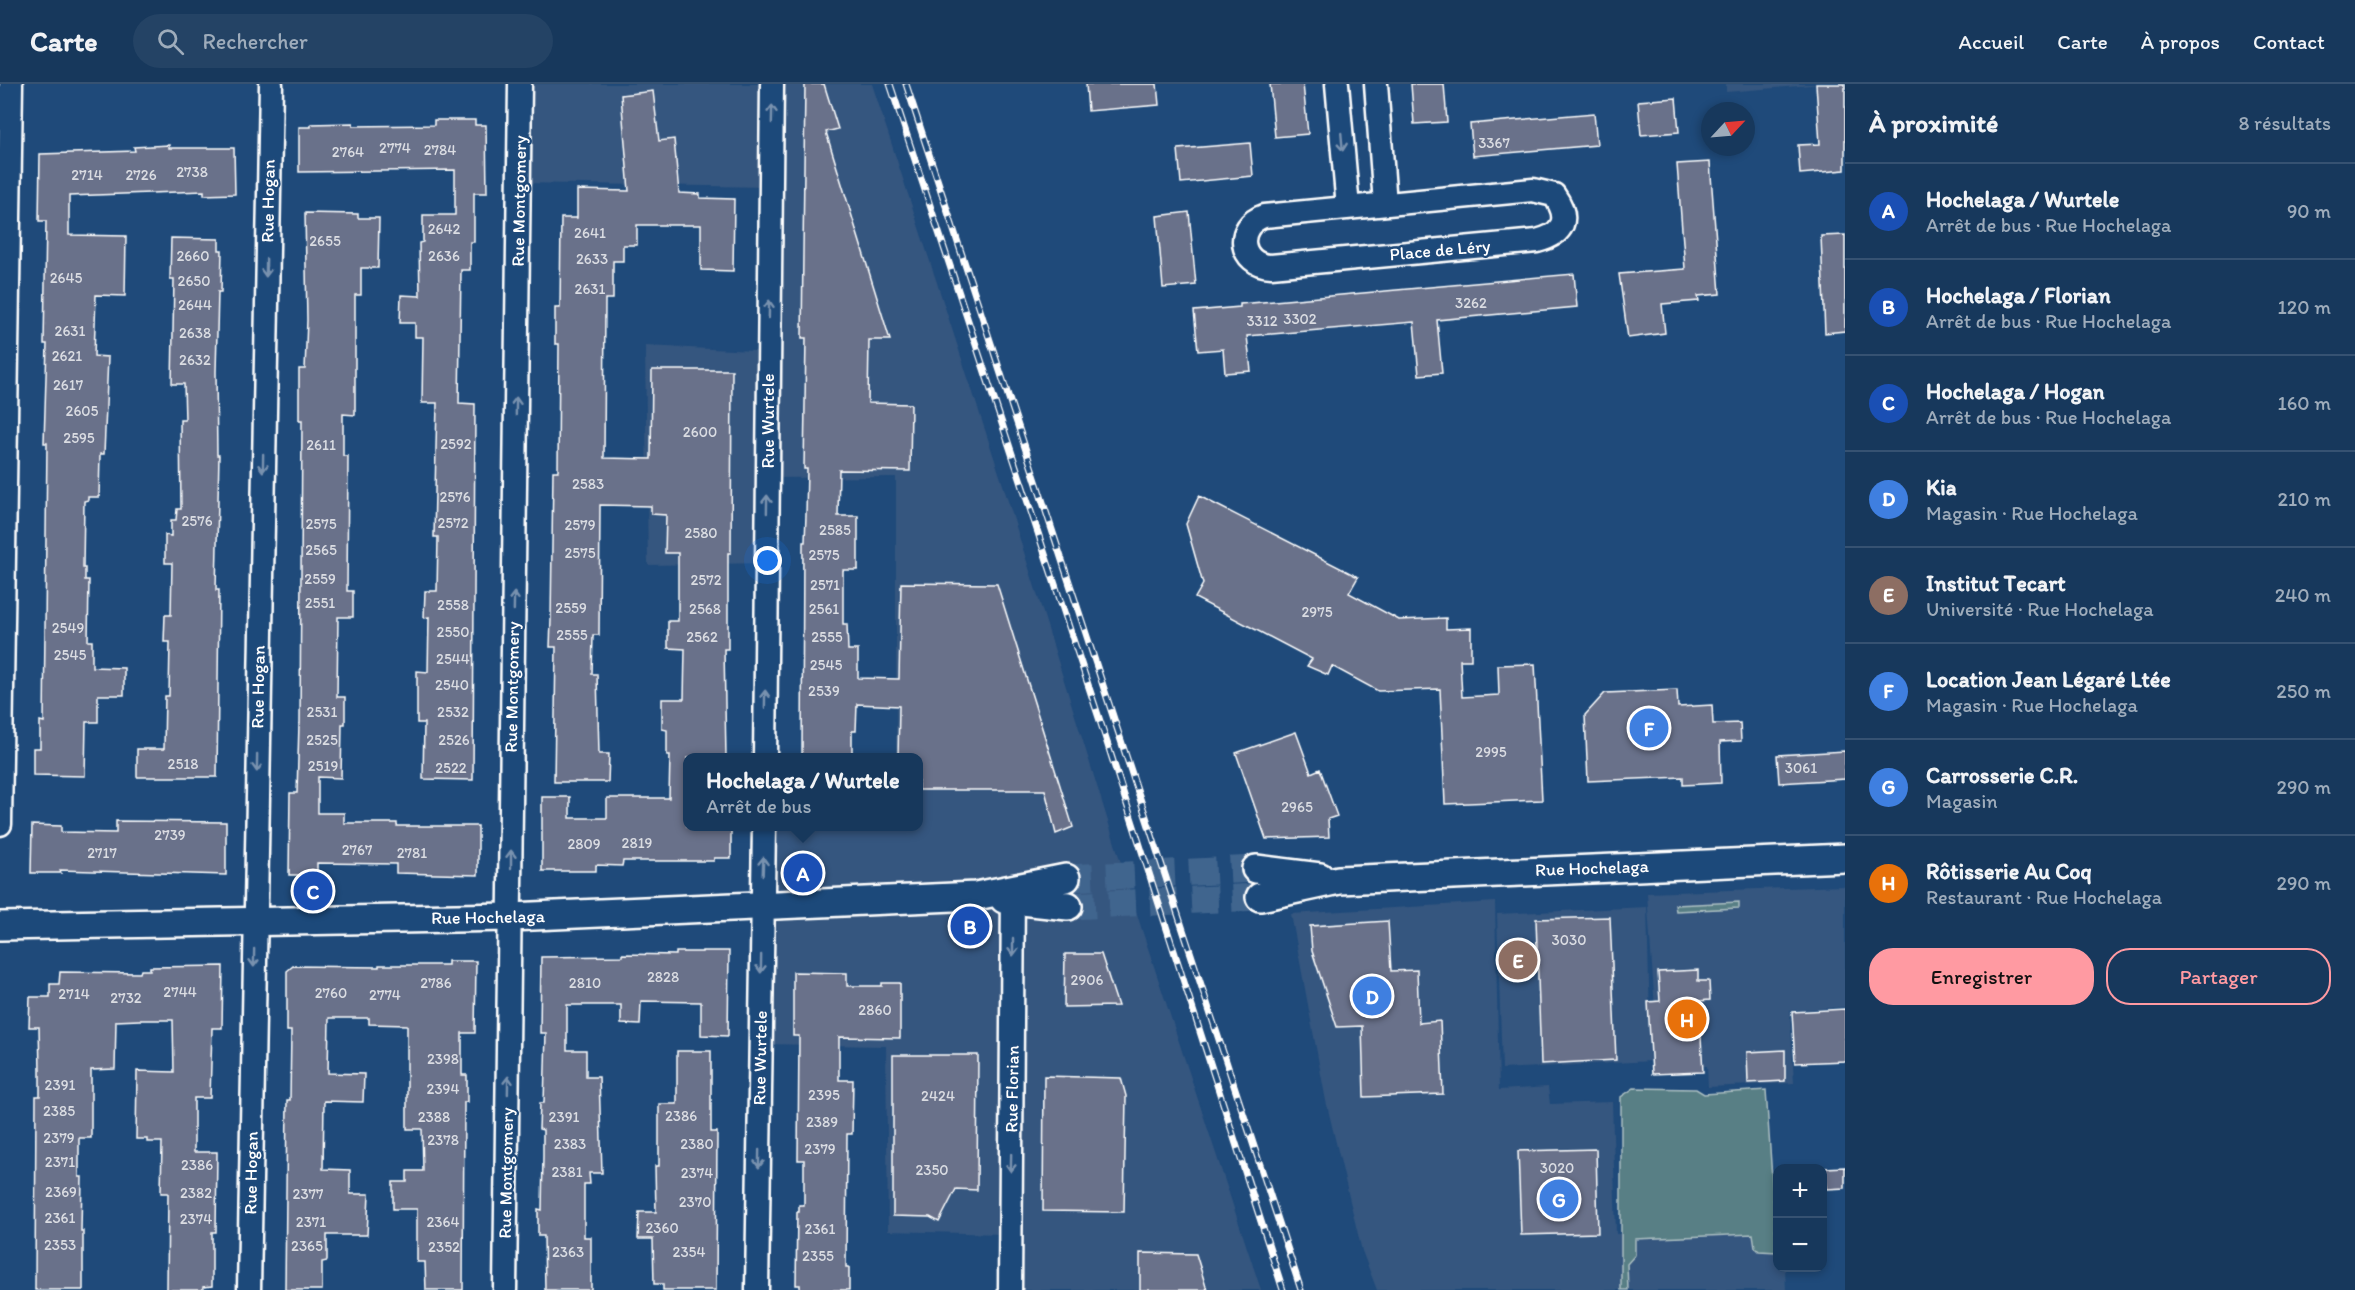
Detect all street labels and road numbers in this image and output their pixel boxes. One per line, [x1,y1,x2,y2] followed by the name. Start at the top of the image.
[507,135,531,267] street label: Rue Montgomery
[256,159,280,243] street label: Rue Hogan
[1389,235,1492,265] street label: Place de Léry
[757,374,779,468] street label: Rue Wurtele
[500,621,524,753] street label: Rue Montgomery
[246,645,270,729] street label: Rue Hogan
[1535,855,1650,881] street label: Rue Hochelaga
[431,905,546,929] street label: Rue Hochelaga
[748,1010,772,1106] street label: Rue Wurtele
[1000,1045,1024,1133] street label: Rue Florian
[494,1107,518,1239] street label: Rue Montgomery
[239,1131,263,1215] street label: Rue Hogan

